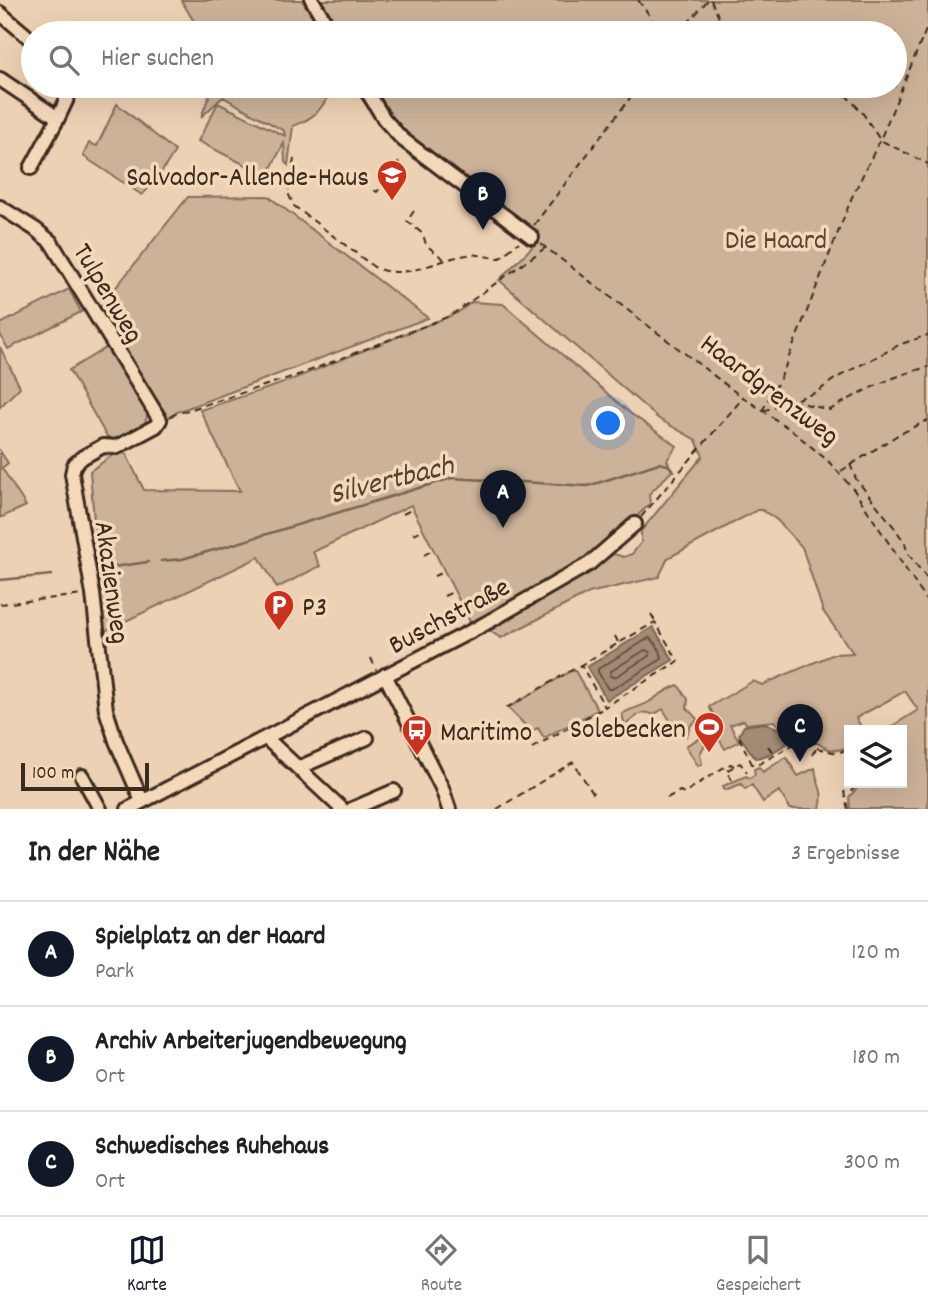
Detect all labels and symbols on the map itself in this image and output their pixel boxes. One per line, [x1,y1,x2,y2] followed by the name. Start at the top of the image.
[375,158,409,202] school or university icon: Salvador-Allende-Haus
[126,160,369,200] place label: Salvador-Allende-Haus
[460,172,506,230] pin: B
[725,223,827,263] park label: Die Haard
[60,237,151,352] street label: Tulpenweg
[690,326,846,458] street label: Haardgrenzweg
[591,406,625,440] your location
[325,446,460,519] water label: Silvertbach
[480,470,526,528] pin: A
[81,519,137,647] street label: Akazienweg
[382,570,518,667] street label: Buschstraße
[262,588,296,632] parking icon: P3
[302,590,327,630] place label: P3
[777,704,823,762] pin: C
[692,710,726,754] sports icon: Solebecken
[570,712,686,752] place label: Solebecken
[400,713,434,757] bus stop icon: Maritimo
[440,715,532,755] place label: Maritimo
[21,760,149,792] scale bar

